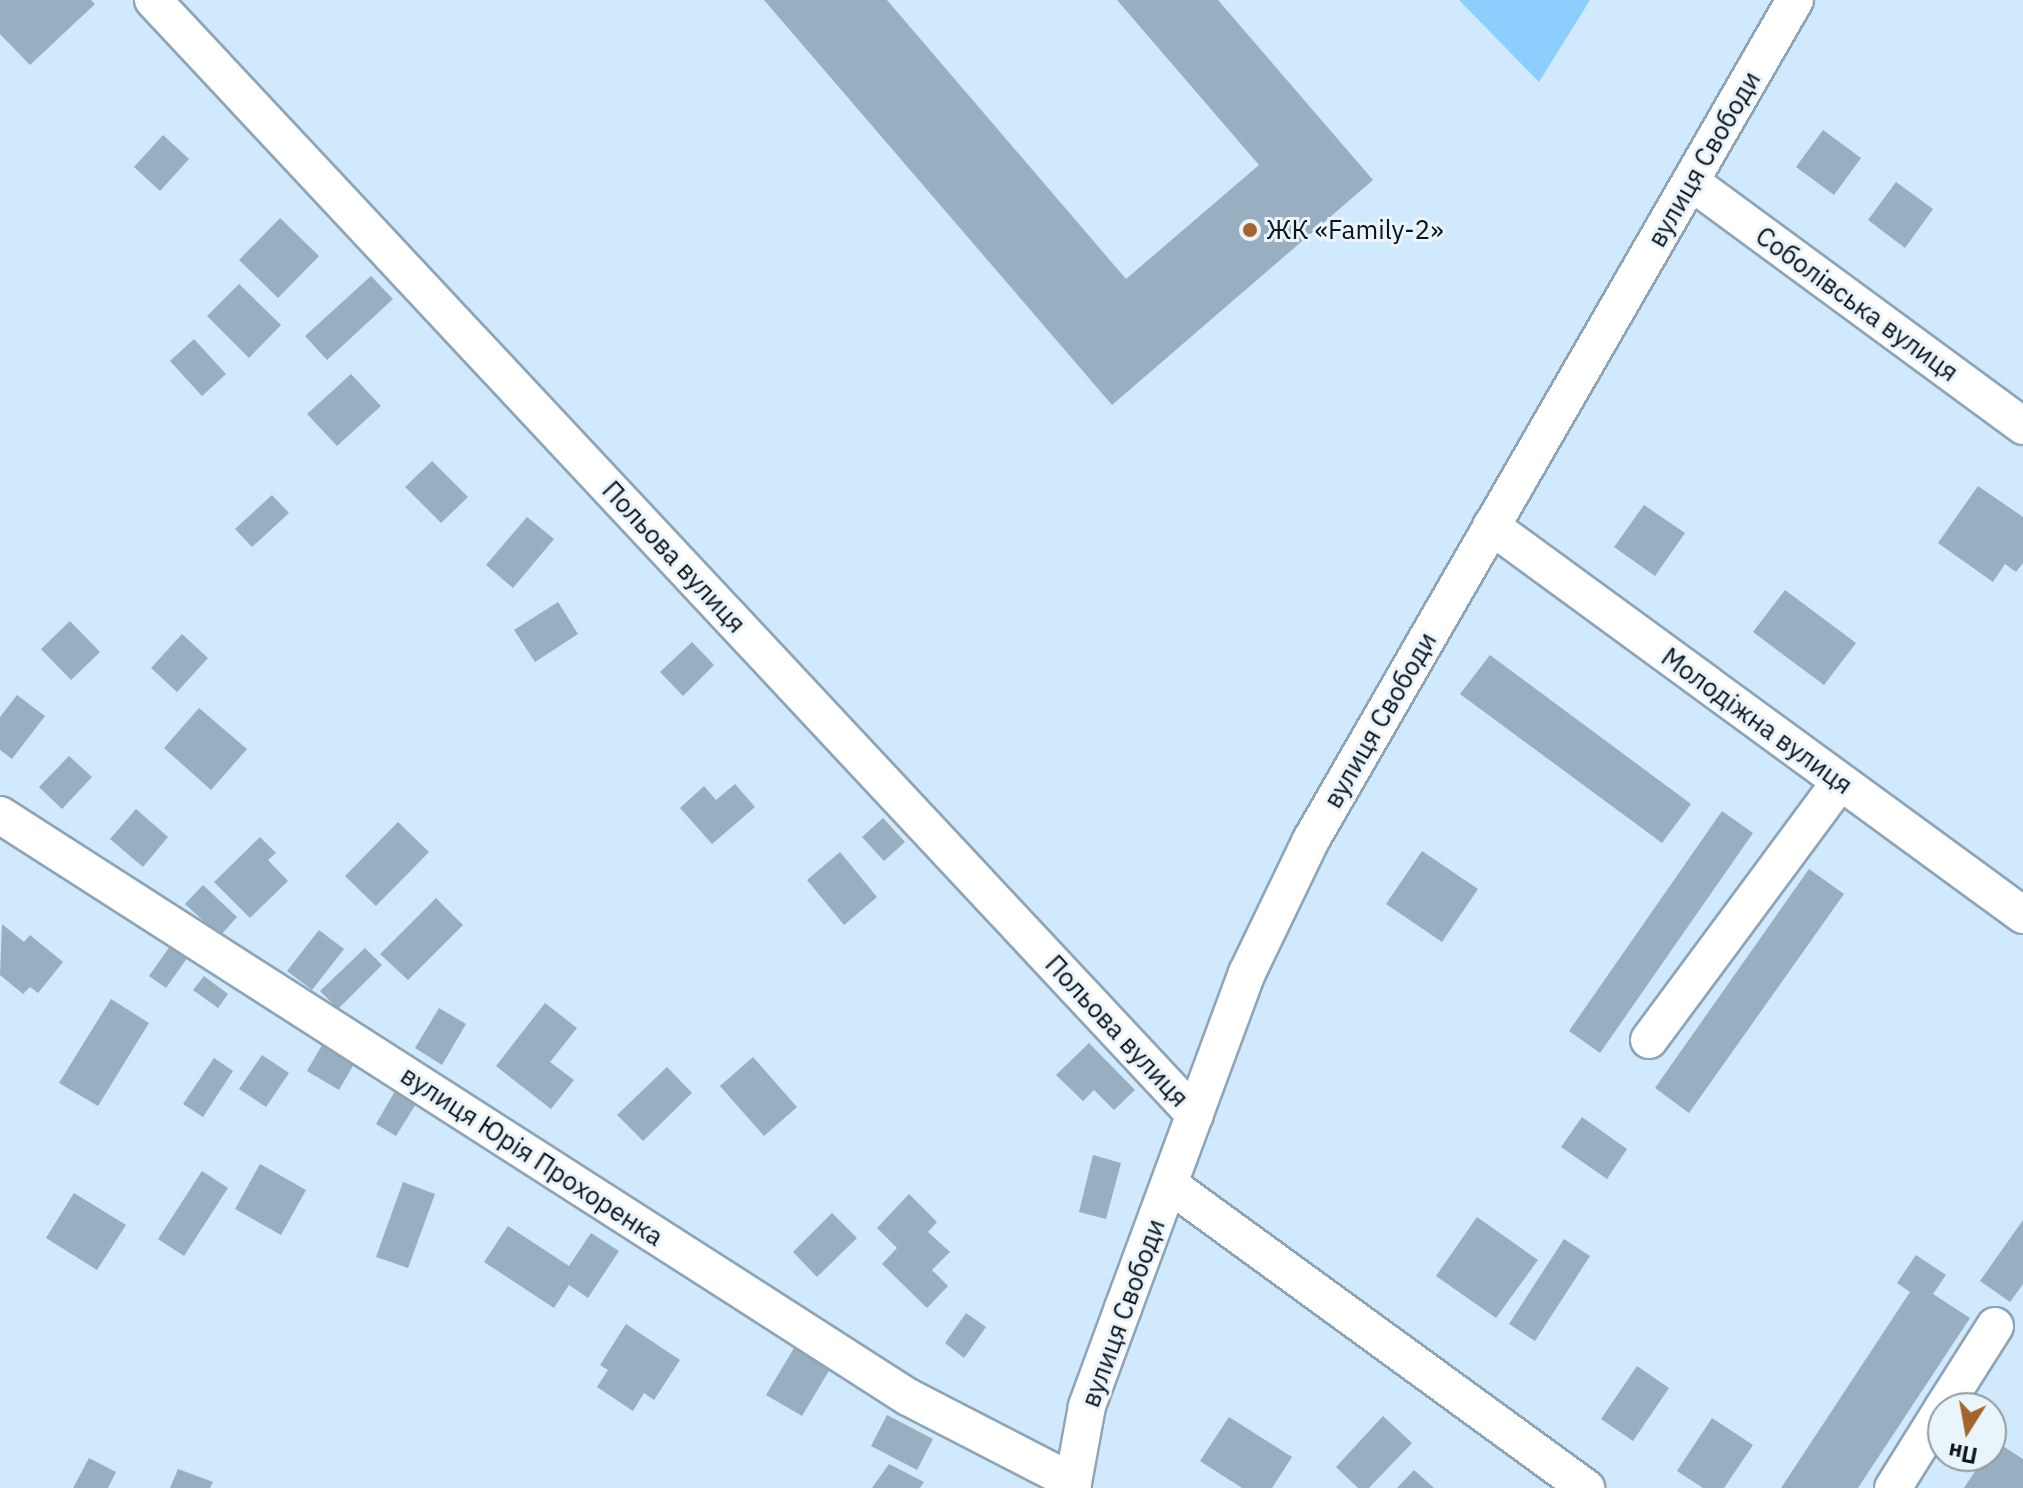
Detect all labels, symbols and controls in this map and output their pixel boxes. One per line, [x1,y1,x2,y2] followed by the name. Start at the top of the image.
[1641,66,1767,252] street label: вулиця Свободи
[1266,214,1444,246] place label: ЖК «Family-2»
[1750,220,1964,388] street label: Соболівська вулиця
[1241,221,1259,239] marker: ЖК «Family-2»
[596,475,752,639] street label: Польова вулиця
[1317,627,1443,813] street label: вулиця Свободи
[1655,641,1859,801] street label: Молодіжна вулиця
[1039,949,1195,1113] street label: Польова вулиця
[395,1059,669,1253] street label: вулиця Юрія Прохоренка
[1075,1215,1171,1411] street label: вулиця Свободи
[1927,1392,2007,1472] north arrow
[1946,1437,1980,1471] text: Пн

